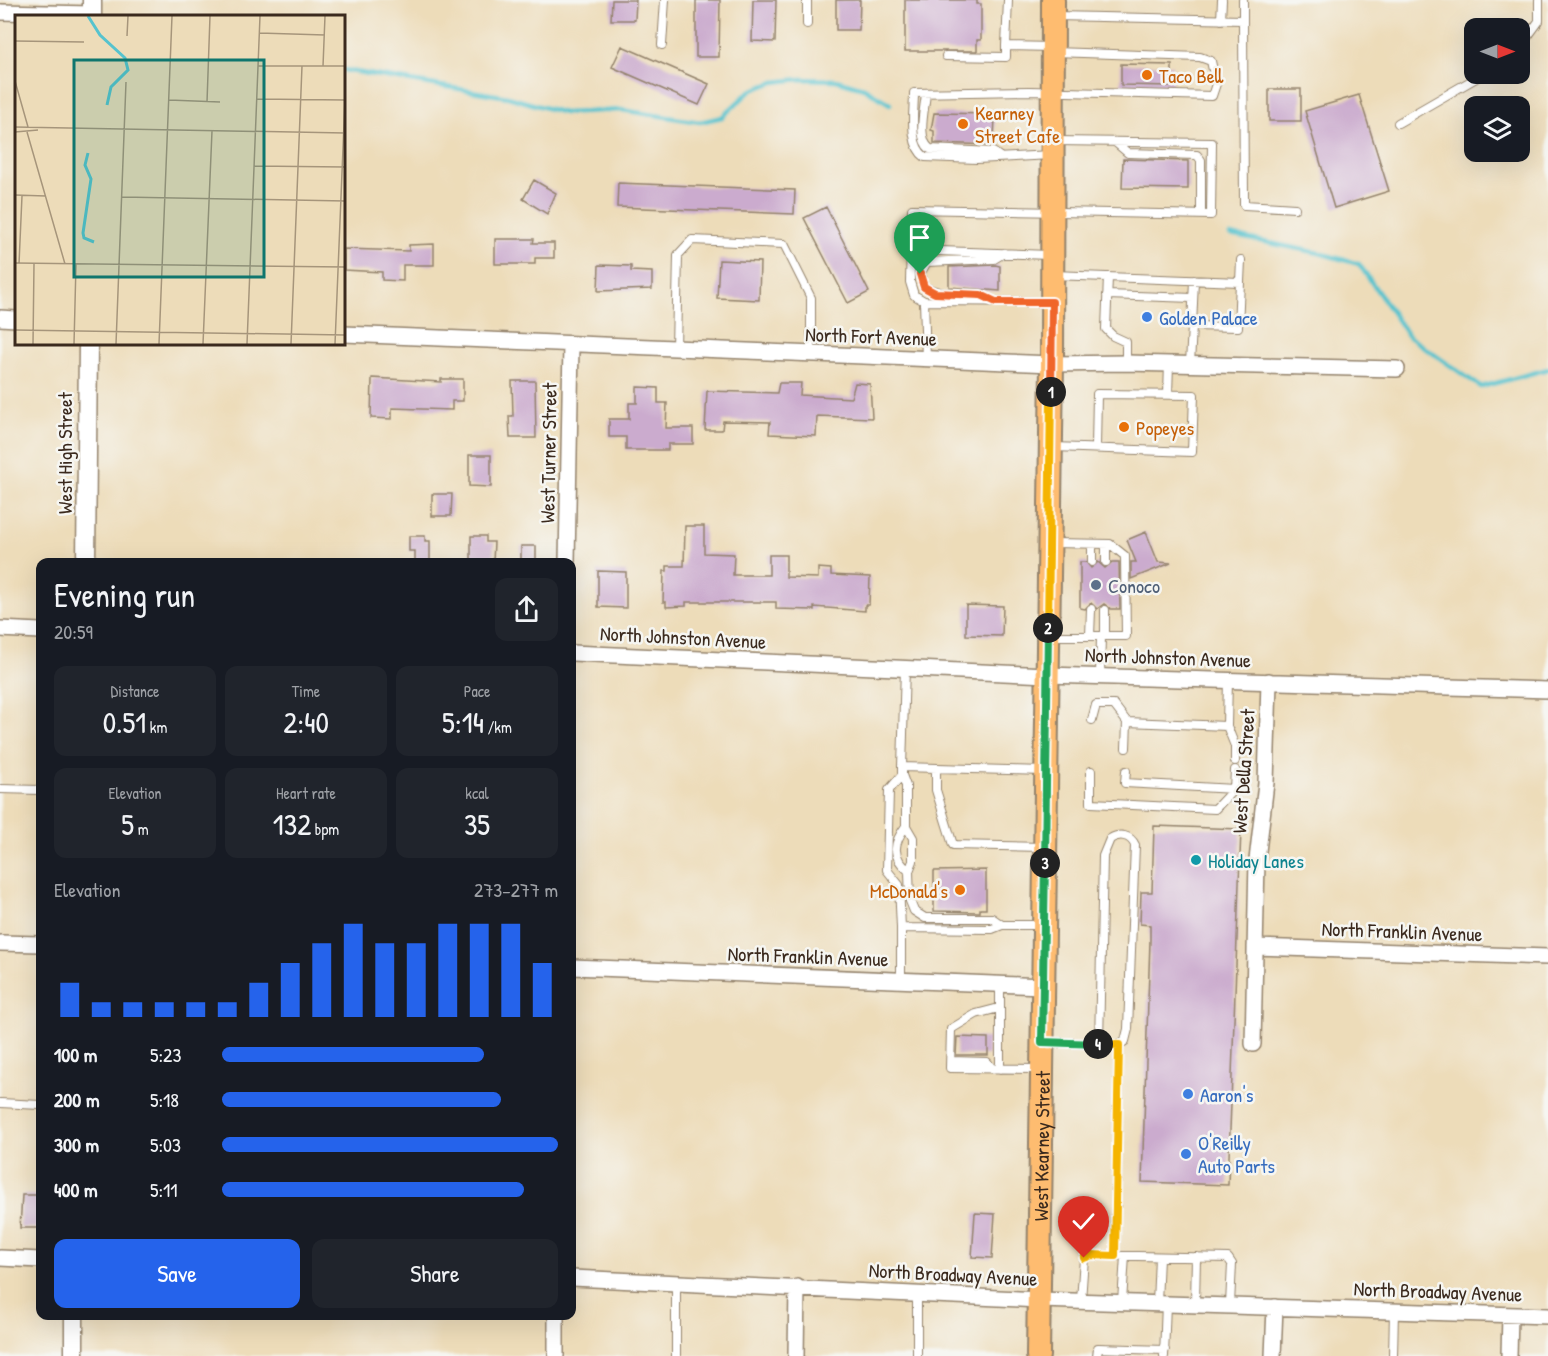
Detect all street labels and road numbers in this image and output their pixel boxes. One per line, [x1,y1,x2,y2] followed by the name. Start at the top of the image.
[805,320,937,352] street label: North Fort Avenue
[533,381,563,523] street label: West Turner Street
[51,391,78,514] street label: West High Street
[599,619,767,655] street label: North Johnston Avenue
[1084,641,1252,673] street label: North Johnston Avenue
[1225,707,1261,834] street label: West Della Street
[1321,915,1483,947] street label: North Franklin Avenue
[727,940,889,972] street label: North Franklin Avenue
[1026,1070,1056,1221] street label: West Kearney Street
[868,1256,1038,1292] street label: North Broadway Avenue
[1353,1275,1523,1307] street label: North Broadway Avenue

